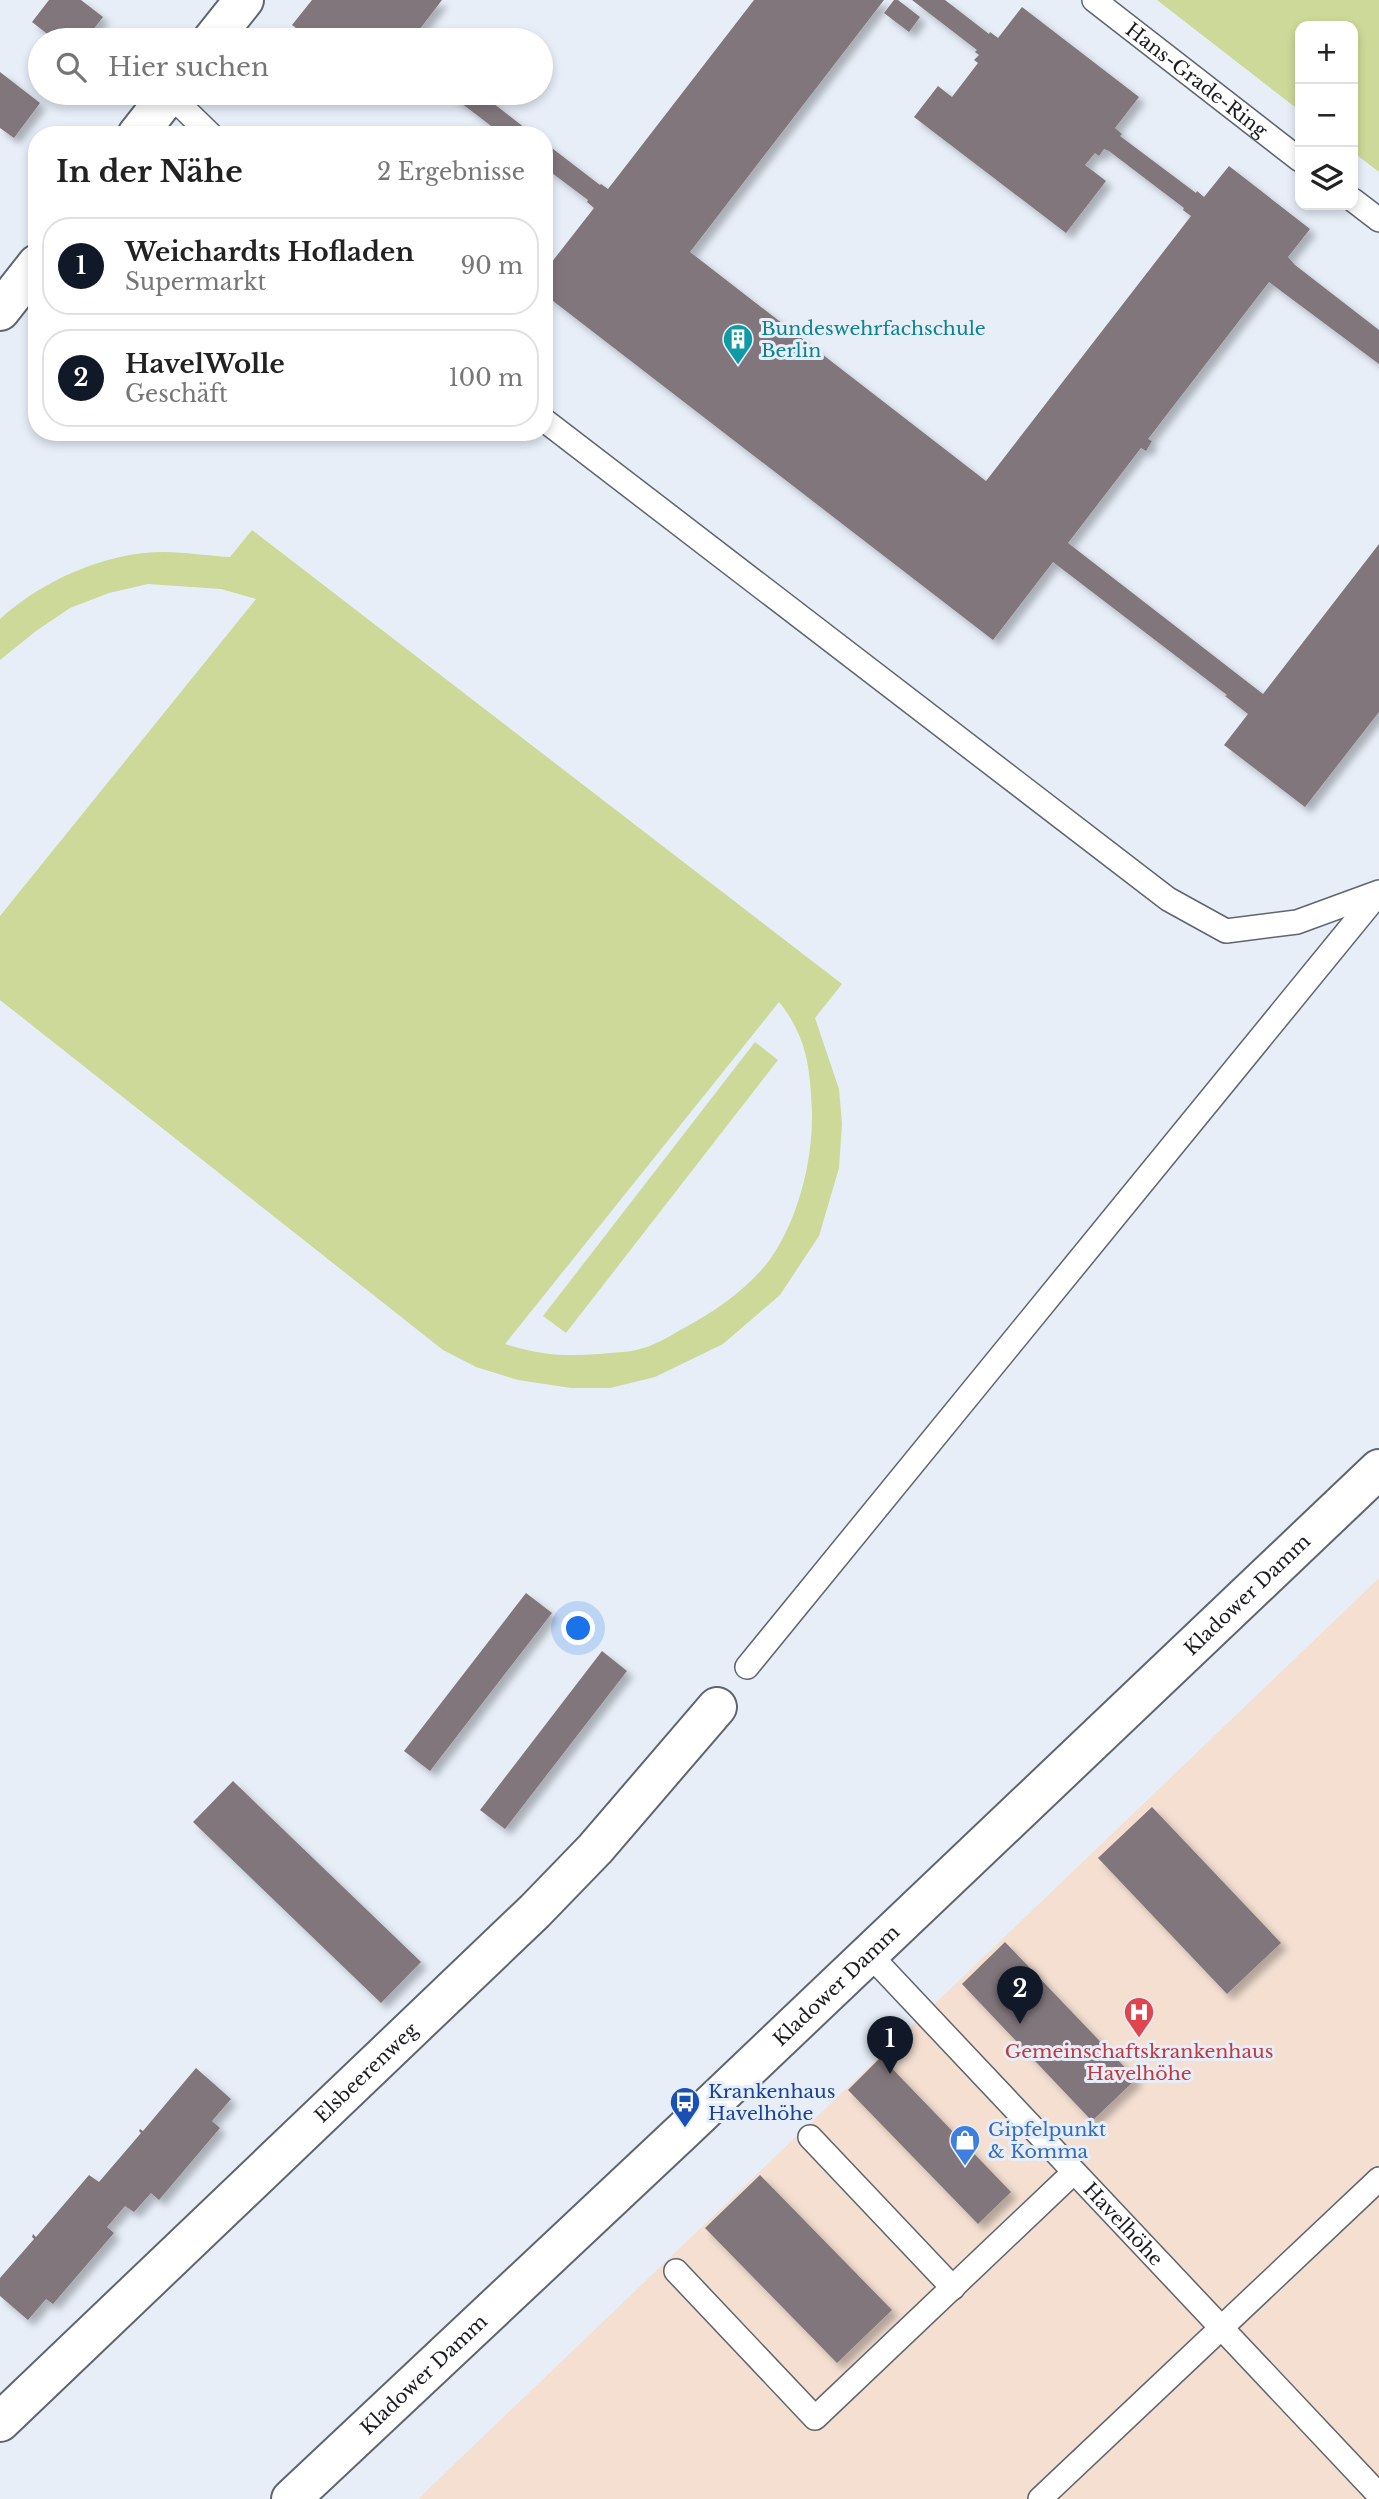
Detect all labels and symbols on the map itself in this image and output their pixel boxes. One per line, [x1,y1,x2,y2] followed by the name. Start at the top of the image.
[1121,18,1272,143] street label: Hans-Grade-Ring
[761,317,986,362] place label: Bundeswehrfachschule Berlin
[721,322,755,366] building icon: Bundeswehrfachschule Berlin
[1180,1530,1315,1660] street label: Kladower Damm
[561,1611,595,1645] your location
[769,1920,904,2051] street label: Kladower Damm
[997,1966,1043,2024] pin: 2
[1122,1995,1156,2039] hospital icon: Gemeinschaftskrankenhaus Havelhöhe
[867,2016,913,2074] pin: 1
[310,2018,423,2127] street label: Elsbeerenweg
[1005,2040,1273,2085] place label: Gemeinschaftskrankenhaus Havelhöhe
[708,2080,835,2125] place label: Krankenhaus Havelhöhe
[668,2085,702,2129] bus stop icon: Krankenhaus Havelhöhe
[988,2118,1107,2163] place label: Gipfelpunkt & Komma
[948,2123,982,2167] shop icon: Gipfelpunkt & Komma
[1079,2178,1168,2271] street label: Havelhöhe
[356,2310,492,2440] street label: Kladower Damm

